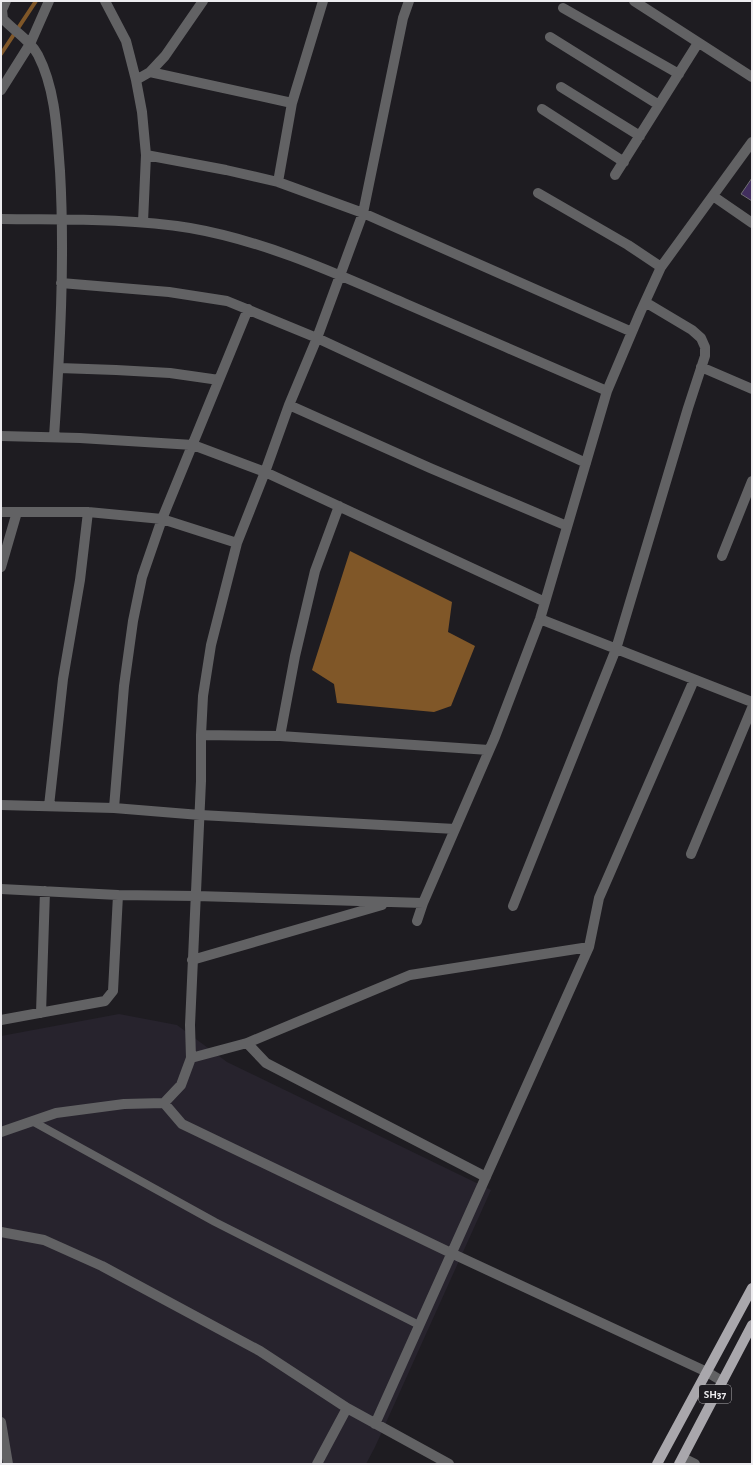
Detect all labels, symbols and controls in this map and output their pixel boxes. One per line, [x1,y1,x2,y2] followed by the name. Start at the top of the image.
[699,1385,731,1403] road number: SH37

